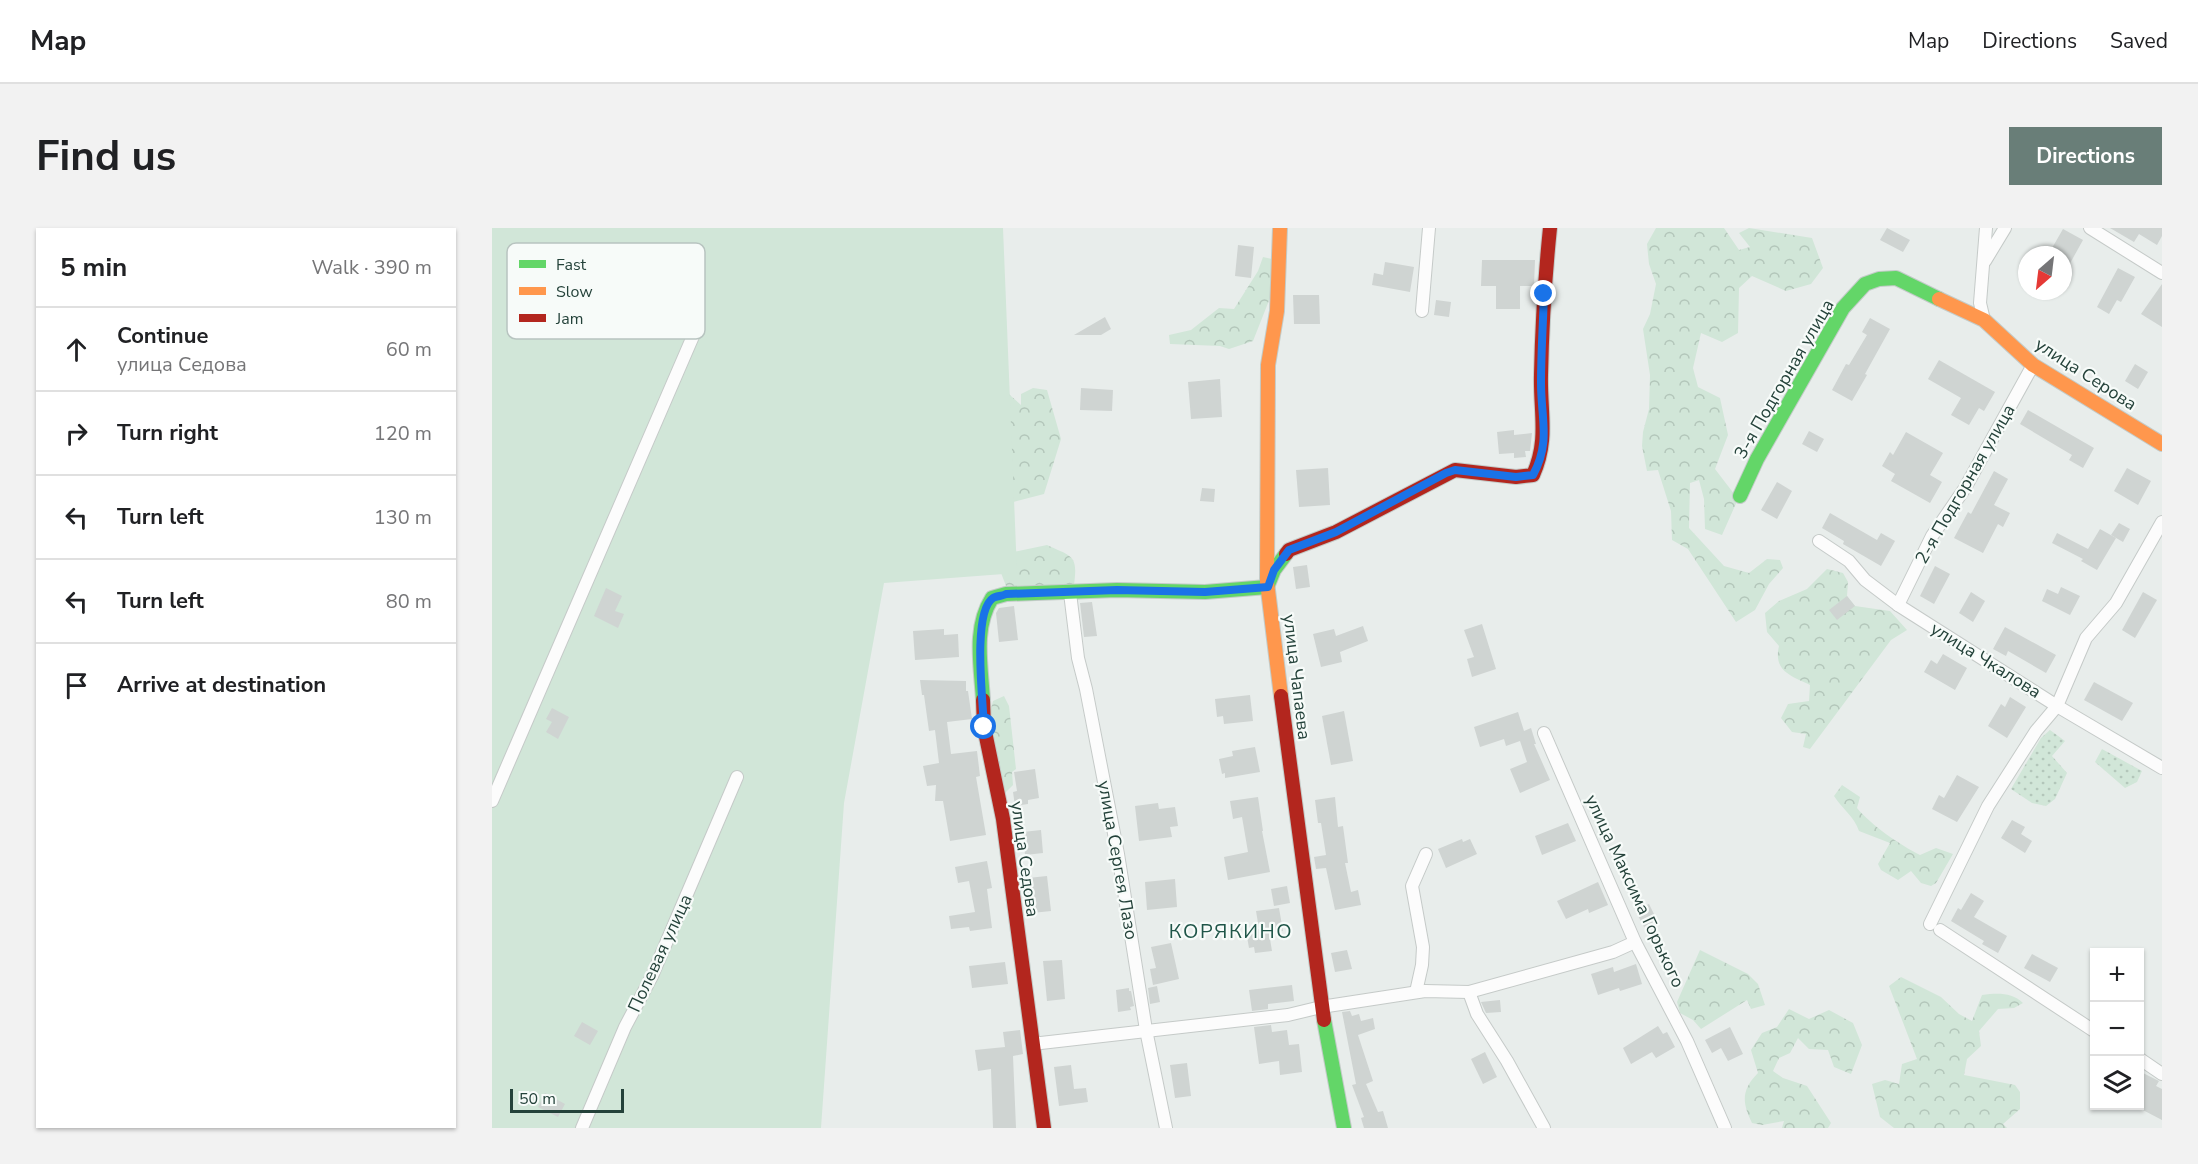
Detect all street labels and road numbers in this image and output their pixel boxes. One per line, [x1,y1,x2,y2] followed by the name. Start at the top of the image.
[1728,295,1840,463] street label: 3-я Подгорная улица
[2030,332,2142,416] street label: улица Серова
[1909,400,2021,568] street label: 2-я Подгорная улица
[1277,613,1317,741] street label: улица Чапаева
[1926,616,2046,704] street label: улица Чкалова
[1092,779,1144,941] street label: улица Сергея Лазо
[1580,791,1690,991] street label: улица Максима Горького
[1005,799,1045,919] street label: улица Седова
[622,890,698,1016] street label: Полевая улица

